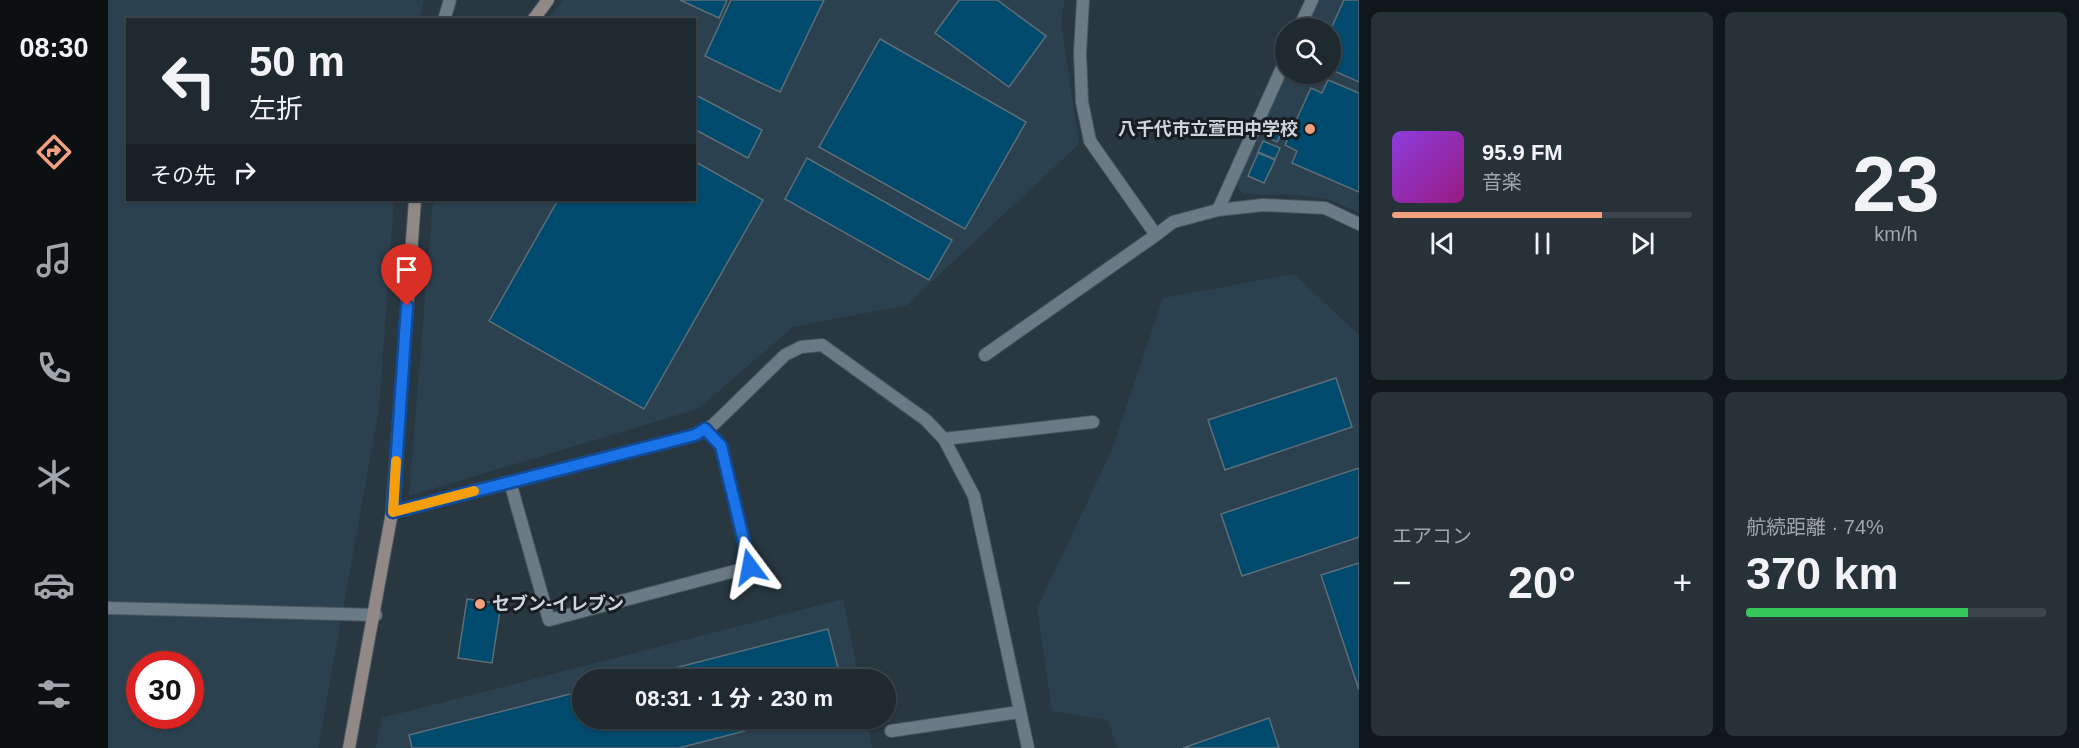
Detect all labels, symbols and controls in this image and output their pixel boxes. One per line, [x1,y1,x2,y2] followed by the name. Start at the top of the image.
[1275,18,1341,84] map controls
[1275,18,1341,84] button: search
[19,33,89,63] text: 08:30
[249,38,345,85] text: 50 m
[150,42,228,120] icon: left
[249,94,303,124] text: 左折
[1118,119,1298,139] place label: 八千代市立萱田中学校
[1303,122,1317,136] marker: 八千代市立萱田中学校
[33,131,75,173] icon: directions
[1482,140,1563,165] text: 95.9 FM
[1853,140,1939,228] text: 23
[228,156,261,189] icon: right
[150,163,216,188] text: その先
[1482,171,1522,193] text: 音楽
[1874,223,1918,245] text: km/h
[1426,227,1459,260] icon: previous
[1526,227,1559,260] icon: pause
[1626,227,1659,260] icon: next
[33,239,75,281] icon: music
[381,244,432,306] pin
[390,253,423,286] icon: arrive
[33,347,75,389] icon: phone
[33,456,75,498] icon: climate
[1746,516,1884,538] text: 航続距離 · 74%
[1392,525,1472,547] text: エアコン
[718,535,782,599] position arrow
[1746,548,1899,599] text: 370 km
[1508,557,1576,608] text: 20°
[33,564,75,606] icon: car
[1392,564,1411,601] text: −
[1673,564,1692,601] text: +
[492,594,624,614] place label: セブン-イレブン
[473,597,487,611] marker: セブン-イレブン
[126,651,204,729] speed limit sign: 30
[33,673,75,715] icon: filters
[635,686,833,711] text: 08:31 · 1 分 · 230 m

